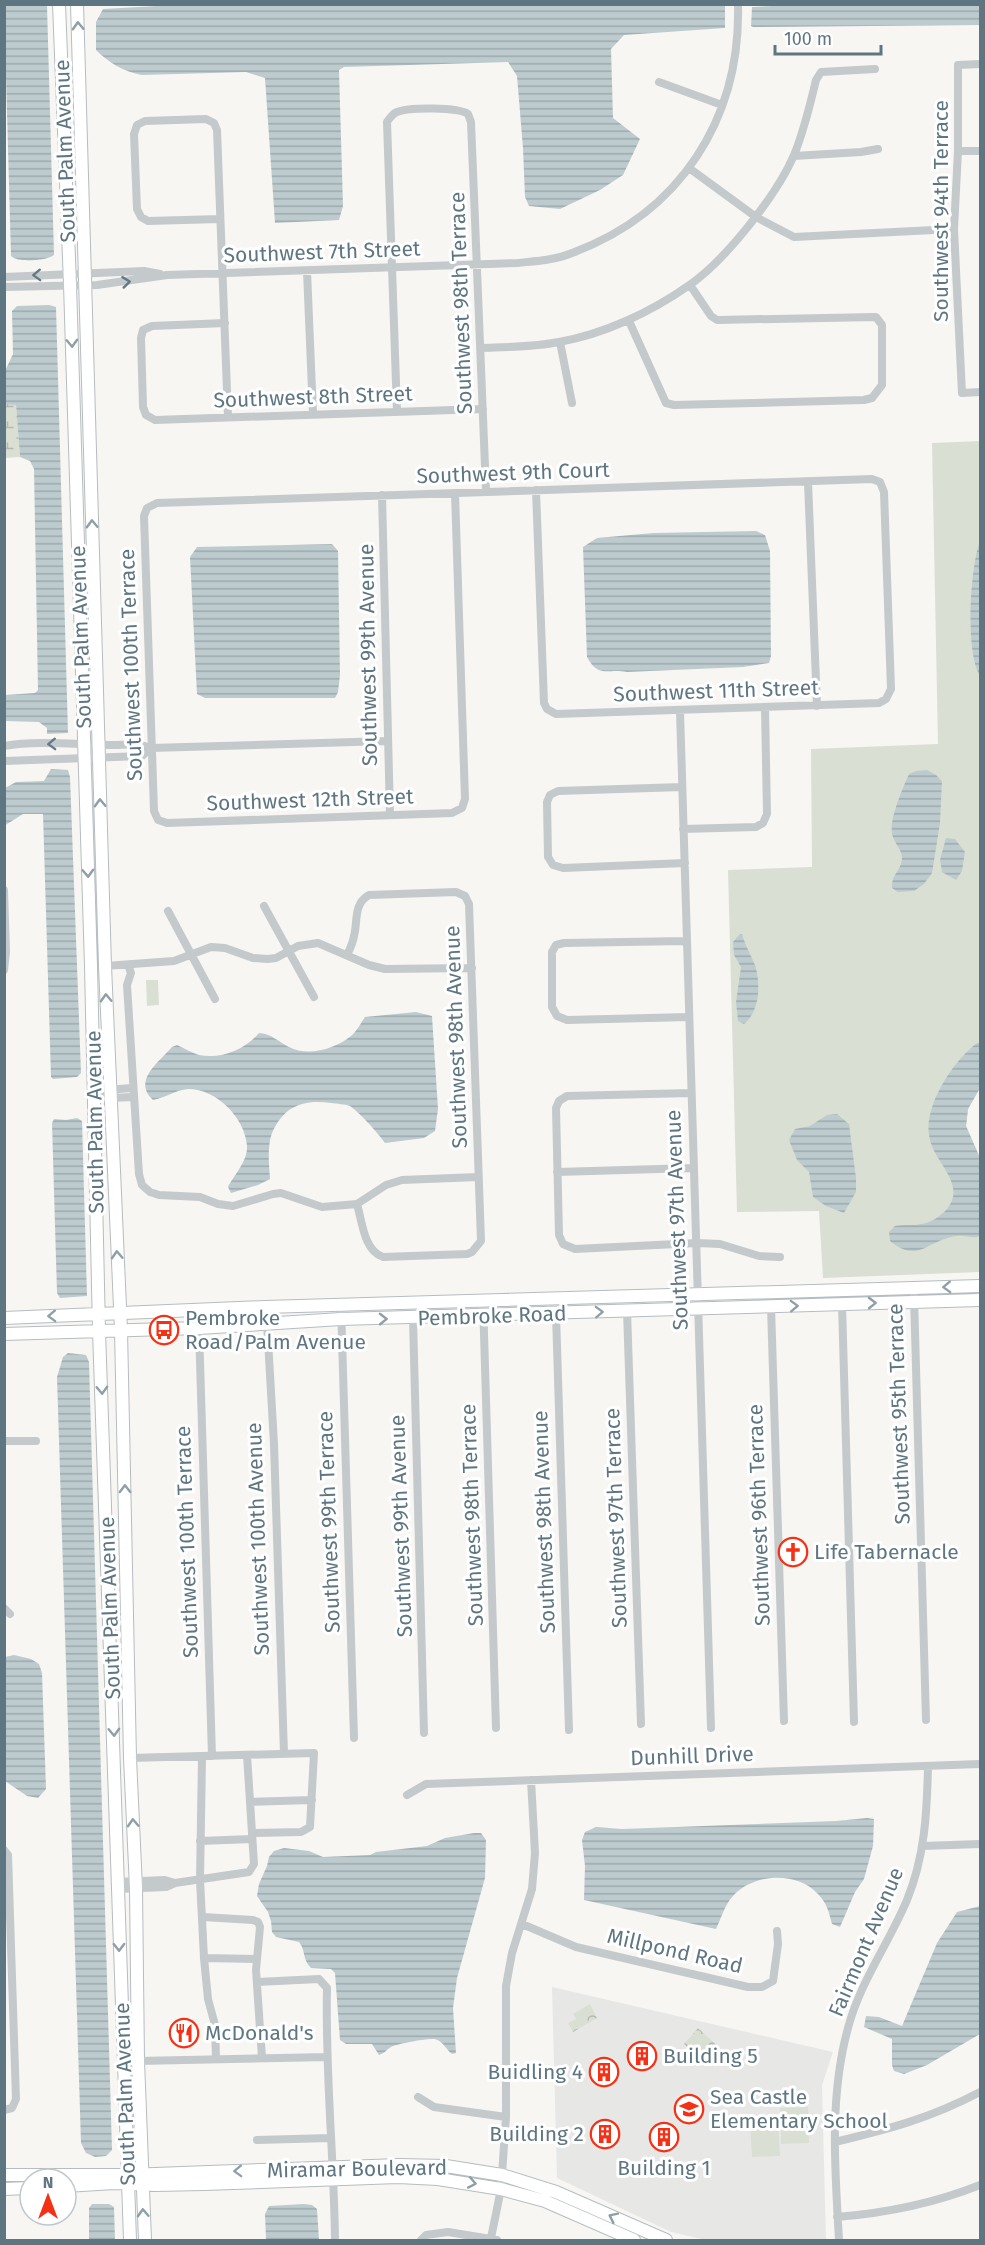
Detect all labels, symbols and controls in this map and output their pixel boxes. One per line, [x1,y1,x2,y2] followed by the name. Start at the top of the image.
[775,18,882,56] scale bar
[72,22,84,31] one-way arrow
[784,28,832,50] text: 100 m
[49,59,81,243] street label: South Palm Avenue
[928,100,954,322] street label: Southwest 94th Terrace
[444,191,478,415] street label: Southwest 98th Terrace
[223,236,421,268] street label: Southwest 7th Street
[33,269,42,282] one-way arrow
[121,276,130,289] one-way arrow
[66,338,78,347] one-way arrow
[213,381,413,413] street label: Southwest 8th Street
[416,457,610,489] street label: Southwest 9th Court
[86,519,98,528] one-way arrow
[353,544,383,766] street label: Southwest 99th Avenue
[65,545,97,729] street label: South Palm Avenue
[114,548,148,782] street label: Southwest 100th Terrace
[613,674,820,708] street label: Southwest 11th Street
[47,737,56,750] one-way arrow
[206,783,414,817] street label: Southwest 12th Street
[94,798,107,807] one-way arrow
[82,869,95,878] one-way arrow
[439,925,473,1149] street label: Southwest 98th Avenue
[100,993,112,1002] one-way arrow
[80,1030,110,1214] street label: South Palm Avenue
[660,1109,694,1331] street label: Southwest 97th Avenue
[111,1251,124,1260] one-way arrow
[943,1281,952,1293] one-way arrow
[867,1297,876,1309] one-way arrow
[790,1299,799,1312] one-way arrow
[417,1300,567,1332] street label: Pembroke Road
[882,1303,916,1525] street label: Southwest 95th Terrace
[185,1305,366,1355] place label: Pembroke Road/Palm Avenue
[595,1306,604,1319] one-way arrow
[48,1310,57,1323] one-way arrow
[379,1313,388,1325] one-way arrow
[148,1314,180,1346] bus stop icon: Pembroke Road/Palm Avenue
[95,1385,108,1394] one-way arrow
[455,1403,489,1627] street label: Southwest 98th Terrace
[742,1404,776,1626] street label: Southwest 96th Terrace
[599,1408,633,1628] street label: Southwest 97th Terrace
[527,1410,561,1634] street label: Southwest 98th Avenue
[312,1411,346,1633] street label: Southwest 99th Terrace
[384,1414,418,1638] street label: Southwest 99th Avenue
[241,1422,275,1656] street label: Southwest 100th Avenue
[170,1425,204,1659] street label: Southwest 100th Terrace
[119,1485,131,1494] one-way arrow
[94,1516,126,1700] street label: South Palm Avenue
[777,1536,809,1568] church icon: Life Tabernacle
[814,1539,959,1565] place label: Life Tabernacle
[107,1727,120,1736] one-way arrow
[630,1741,754,1771] street label: Dunhill Drive
[127,1819,140,1828] one-way arrow
[823,1863,909,2021] street label: Fairmont Avenue
[605,1923,745,1979] street label: Millpond Road
[113,1943,125,1952] one-way arrow
[109,2002,141,2186] street label: South Palm Avenue
[168,2017,200,2049] restaurant icon: McDonald's
[205,2020,314,2046] place label: McDonald's
[626,2040,658,2072] building icon: Building 5
[663,2043,758,2069] place label: Building 5
[588,2056,620,2088] building icon: Buidling 4
[487,2059,583,2085] place label: Buidling 4
[710,2084,888,2134] place label: Sea Castle Elementary School
[673,2093,705,2125] school or university icon: Sea Castle Elementary School
[589,2118,621,2150] building icon: Building 2
[489,2121,584,2147] place label: Building 2
[648,2121,680,2153] building icon: Building 1
[267,2154,447,2184] street label: Miramar Boulevard
[617,2155,711,2181] place label: Building 1
[233,2165,242,2178] one-way arrow
[18,2167,78,2227] north arrow
[43,2173,53,2192] text: N
[468,2177,477,2189] one-way arrow
[137,2208,150,2217] one-way arrow
[608,2213,619,2225] one-way arrow

